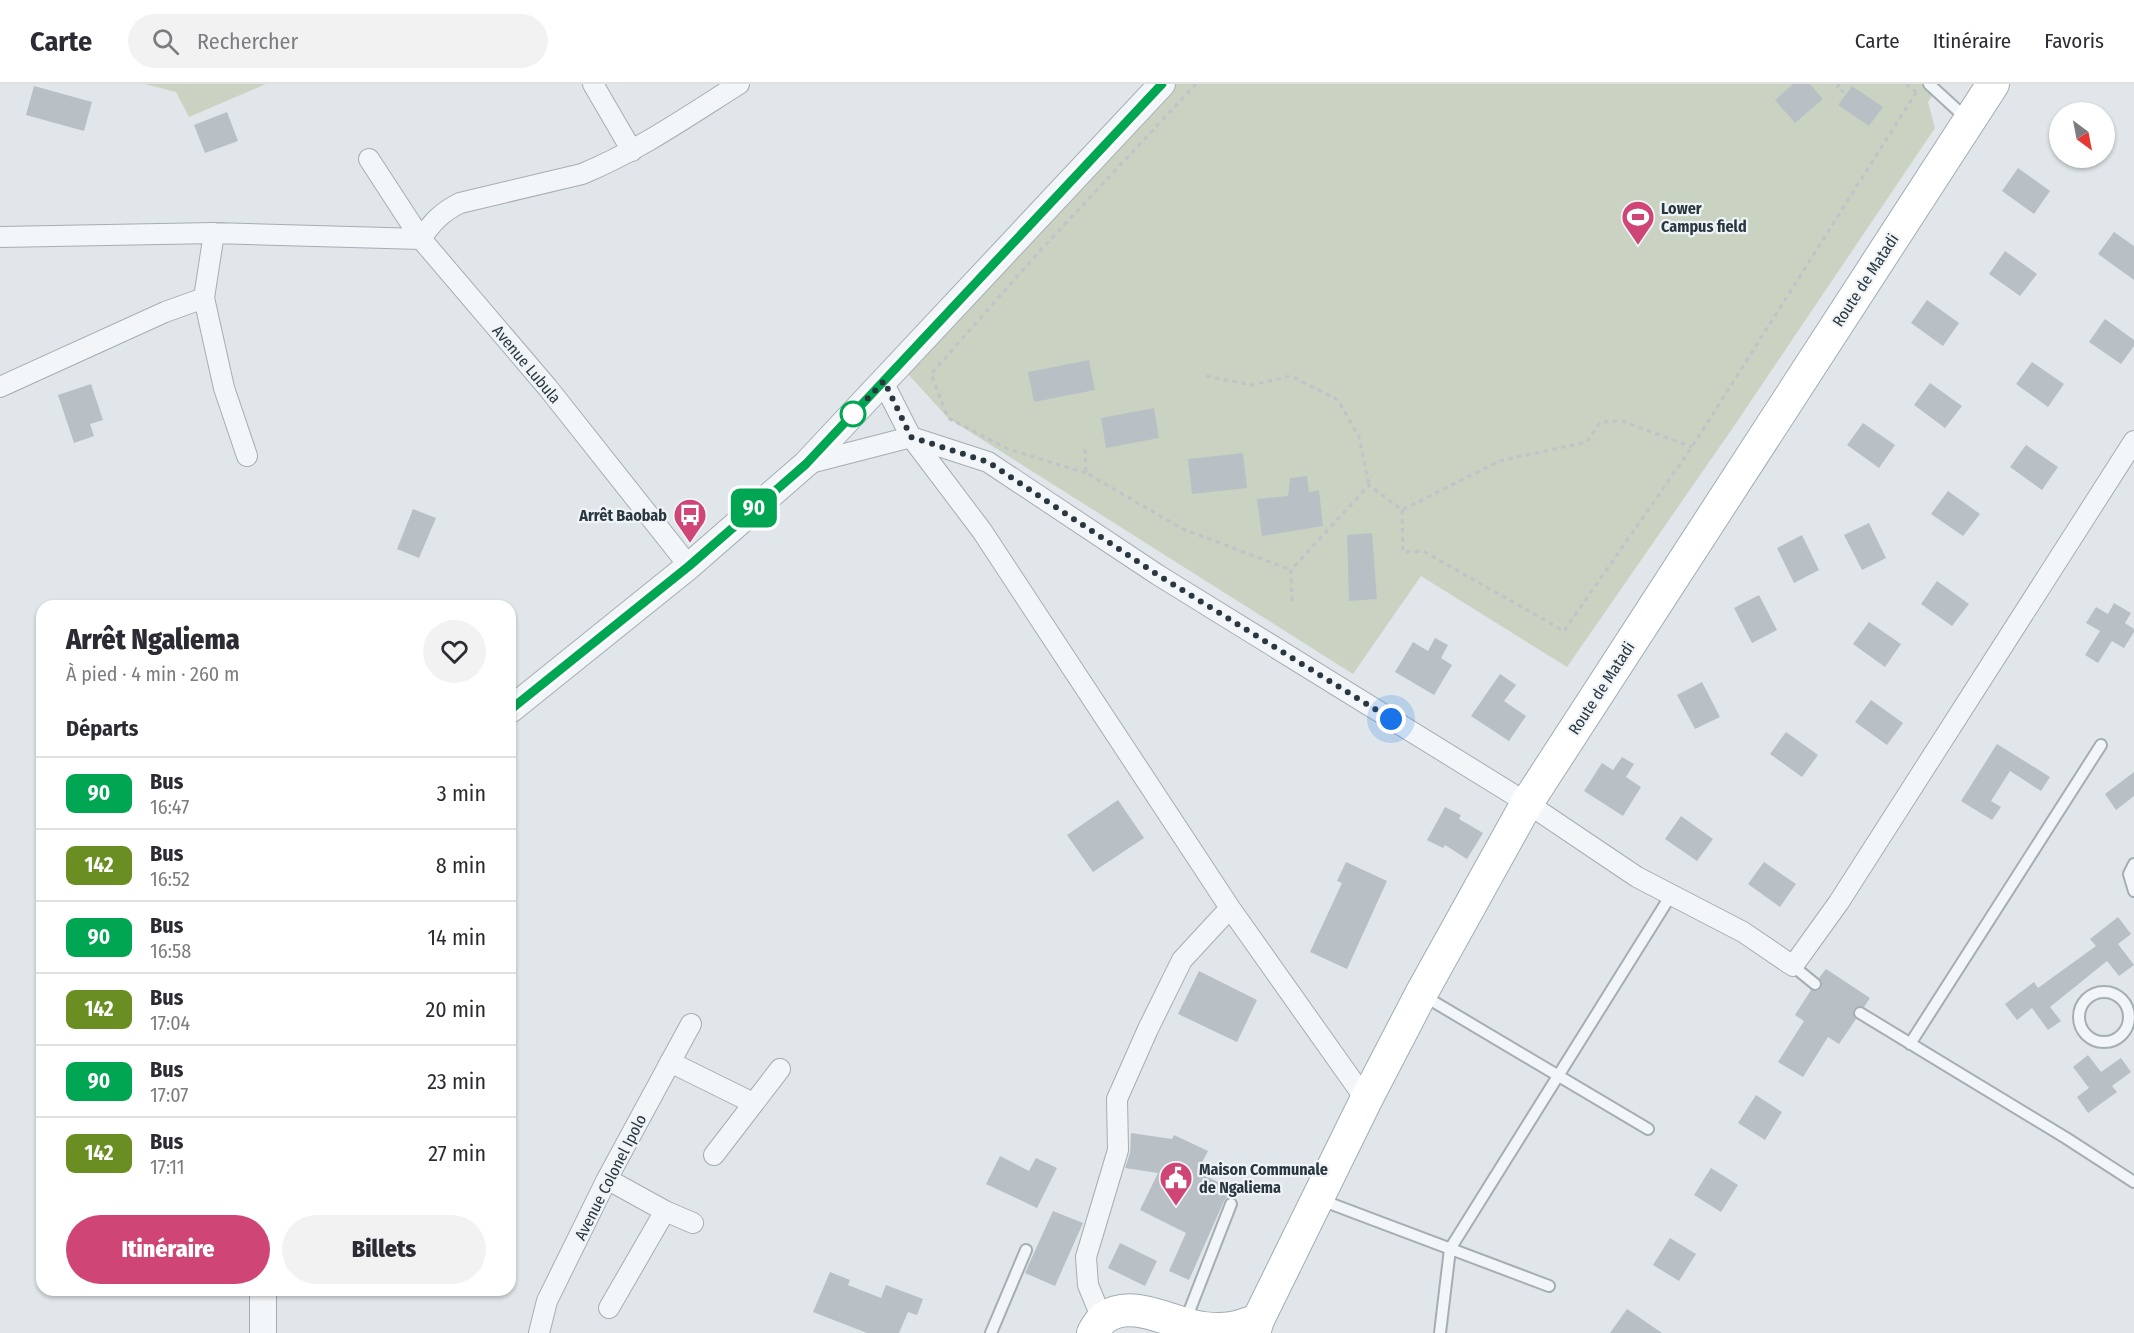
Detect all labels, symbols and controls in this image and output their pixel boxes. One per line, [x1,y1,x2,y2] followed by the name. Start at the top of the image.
[128,14,548,68] search box
[30,25,92,58] text: Carte
[149,25,182,58] icon: search
[197,28,298,55] text: Rechercher
[1855,28,1900,54] text: Carte
[1933,28,2011,54] text: Itinéraire
[2044,28,2104,54] text: Favoris
[2049,102,2115,168] north arrow
[2049,102,2115,168] map controls
[1620,199,1656,246] sports icon: Lower Campus field
[1661,199,1747,236] place label: Lower Campus field
[1828,230,1903,330] street label: Route de Matadi
[489,321,565,407] street label: Avenue Lubula
[840,401,866,427] unlabelled marker
[727,488,781,528] line badge: 90
[743,495,765,521] text: 90
[672,497,708,544] bus stop icon: Arrêt Baobab
[578,506,667,525] place label: Arrêt Baobab
[423,620,486,683] button: heart
[66,623,240,656] text: Arrêt Ngaliema
[1564,638,1639,738] street label: Route de Matadi
[66,662,239,686] text: À pied · 4 min · 260 m
[1376,704,1406,734] your location
[66,715,138,742] text: Départs
[150,768,183,795] text: Bus
[88,780,110,806] text: 90
[437,780,486,807] text: 3 min
[150,795,189,819] text: 16:47
[150,840,183,867] text: Bus
[84,852,114,878] text: 142
[436,852,486,879] text: 8 min
[150,867,190,891] text: 16:52
[150,912,183,939] text: Bus
[88,924,110,950] text: 90
[428,924,486,951] text: 14 min
[150,939,191,963] text: 16:58
[150,984,183,1011] text: Bus
[84,996,114,1022] text: 142
[426,996,486,1023] text: 20 min
[150,1011,190,1035] text: 17:04
[150,1056,183,1083] text: Bus
[88,1068,110,1094] text: 90
[427,1068,486,1095] text: 23 min
[150,1083,188,1107] text: 17:07
[571,1111,650,1243] street label: Avenue Colonel Ipolo
[150,1128,183,1155] text: Bus
[84,1140,114,1166] text: 142
[428,1140,486,1167] text: 27 min
[150,1155,185,1179] text: 17:11
[1158,1160,1194,1207] public building icon: Maison Communale de Ngaliema
[1199,1160,1328,1197] place label: Maison Communale de Ngaliema
[66,1215,270,1284] button: Itinéraire
[282,1215,486,1284] button: Billets

